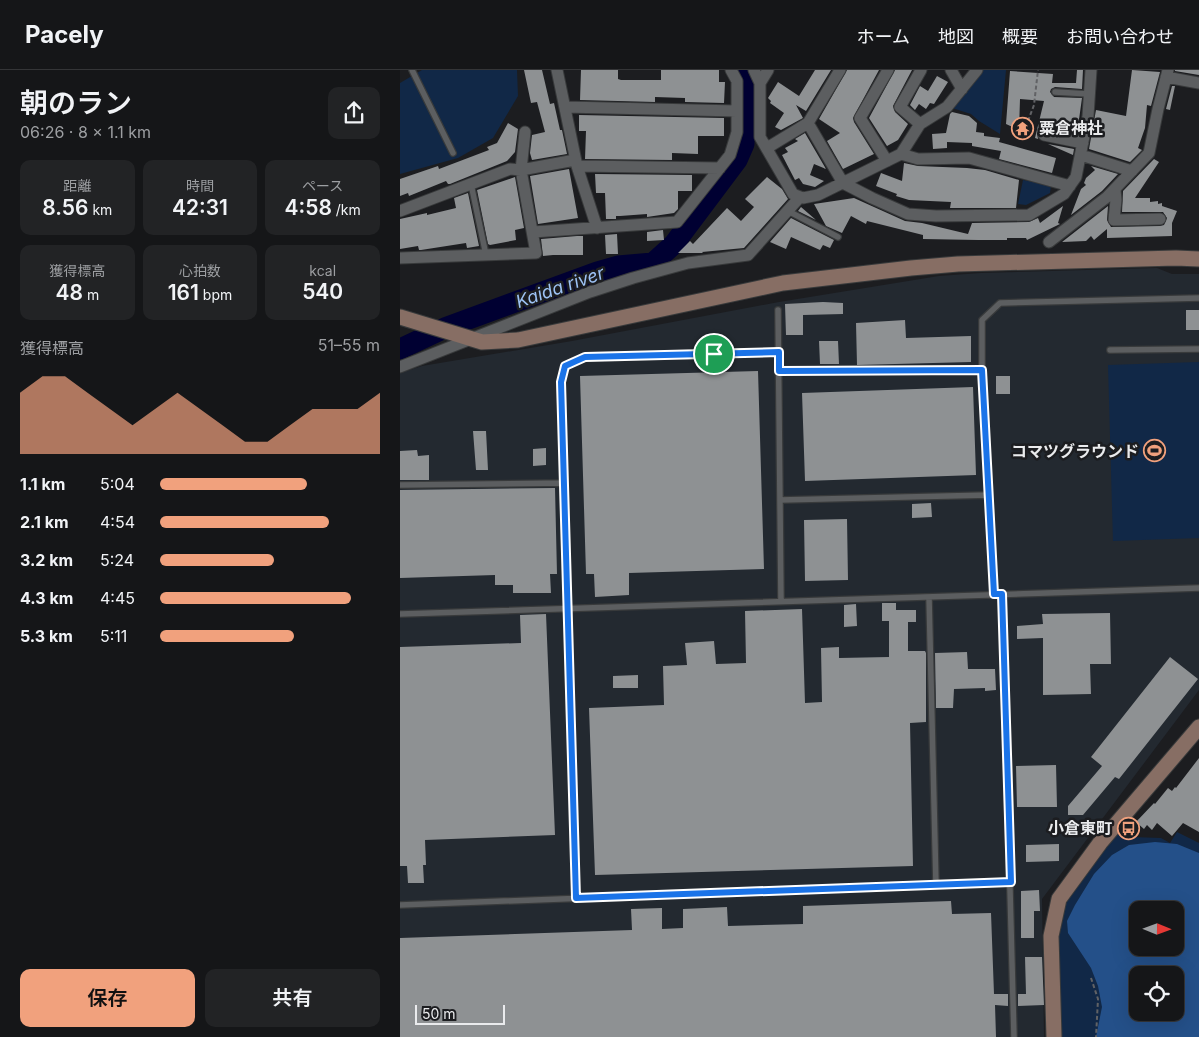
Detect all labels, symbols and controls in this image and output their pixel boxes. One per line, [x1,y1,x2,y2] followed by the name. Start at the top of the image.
[25,20,104,49] text: Pacely
[857,26,910,47] text: ホーム
[938,26,974,47] text: 地図
[1002,26,1038,47] text: 概要
[1066,26,1174,47] text: お問い合わせ
[20,86,132,120] text: 朝のラン
[328,87,380,139] button: share
[1011,116,1035,140] temple icon: 粟倉神社
[1039,118,1103,138] place label: 粟倉神社
[20,122,151,142] text: 06:26 · 8 × 1.1 km
[63,177,91,194] text: 距離
[186,177,214,194] text: 時間
[302,177,343,194] text: ペース
[42,195,88,220] text: 8.56
[172,195,228,220] text: 42:31
[285,195,332,220] text: 4:58
[88,201,112,218] text: km
[332,201,361,218] text: /km
[49,262,105,279] text: 獲得標高
[179,262,221,279] text: 心拍数
[309,262,336,279] text: kcal
[513,262,608,312] water label: Kaida river
[302,279,343,304] text: 540
[56,280,83,305] text: 48
[168,280,199,305] text: 161
[83,286,99,303] text: m
[199,286,232,303] text: bpm
[693,333,735,375] pin
[318,335,380,355] text: 51–55 m
[20,338,84,358] text: 獲得標高
[700,340,728,368] icon: arrive
[1143,439,1167,463] sports icon: コマツグラウンド
[1011,441,1139,461] place label: コマツグラウンド
[20,474,65,494] text: 1.1 km
[100,474,135,494] text: 5:04
[20,512,69,532] text: 2.1 km
[100,512,135,532] text: 4:54
[20,550,73,570] text: 3.2 km
[100,550,134,570] text: 5:24
[20,588,73,608] text: 4.3 km
[100,588,135,608] text: 4:45
[20,626,73,646] text: 5.3 km
[100,626,127,646] text: 5:11
[1116,816,1140,840] bus stop icon: 小倉東町
[1048,818,1112,838] place label: 小倉東町
[1129,901,1184,956] north arrow
[1129,901,1184,1021] map controls
[1129,966,1184,1021] button: locate
[20,969,195,1027] button: 保存
[205,969,380,1027] button: 共有
[415,1002,505,1025] scale bar
[422,1005,456,1022] text: 50 m

